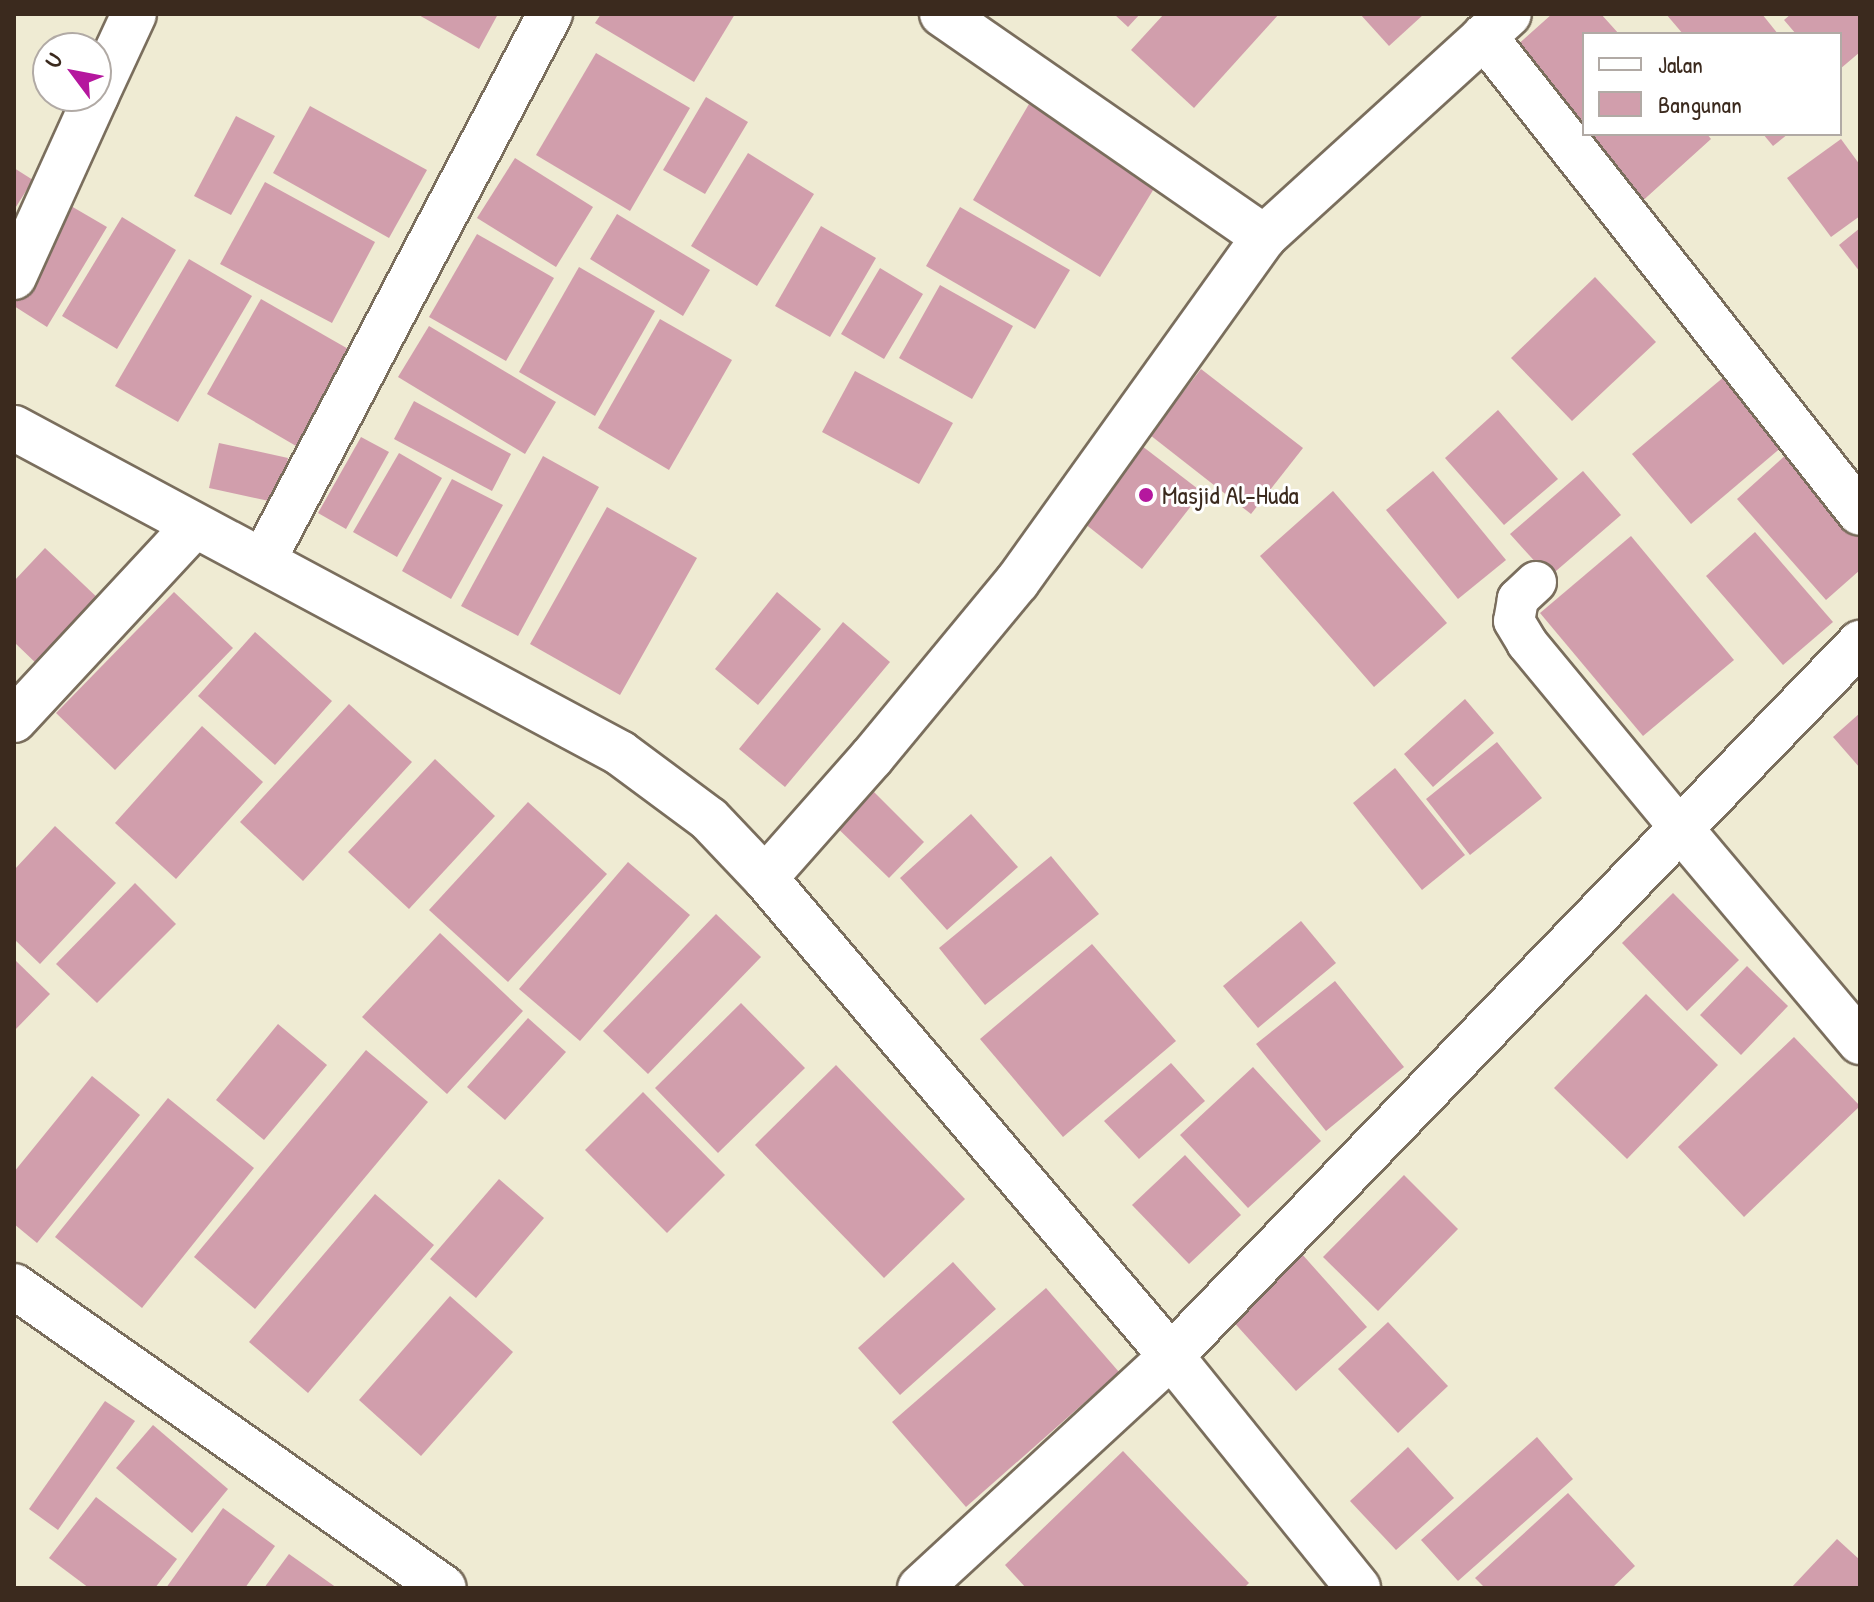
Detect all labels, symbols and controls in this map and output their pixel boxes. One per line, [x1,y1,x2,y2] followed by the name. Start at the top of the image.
[32,32,112,112] north arrow
[1582,32,1842,136] legend
[37,47,69,73] text: U
[1658,48,1703,80] text: Jalan
[1658,88,1742,120] text: Bangunan
[1162,479,1299,511] place label: Masjid Al-Huda
[1137,486,1155,504] marker: Masjid Al-Huda

